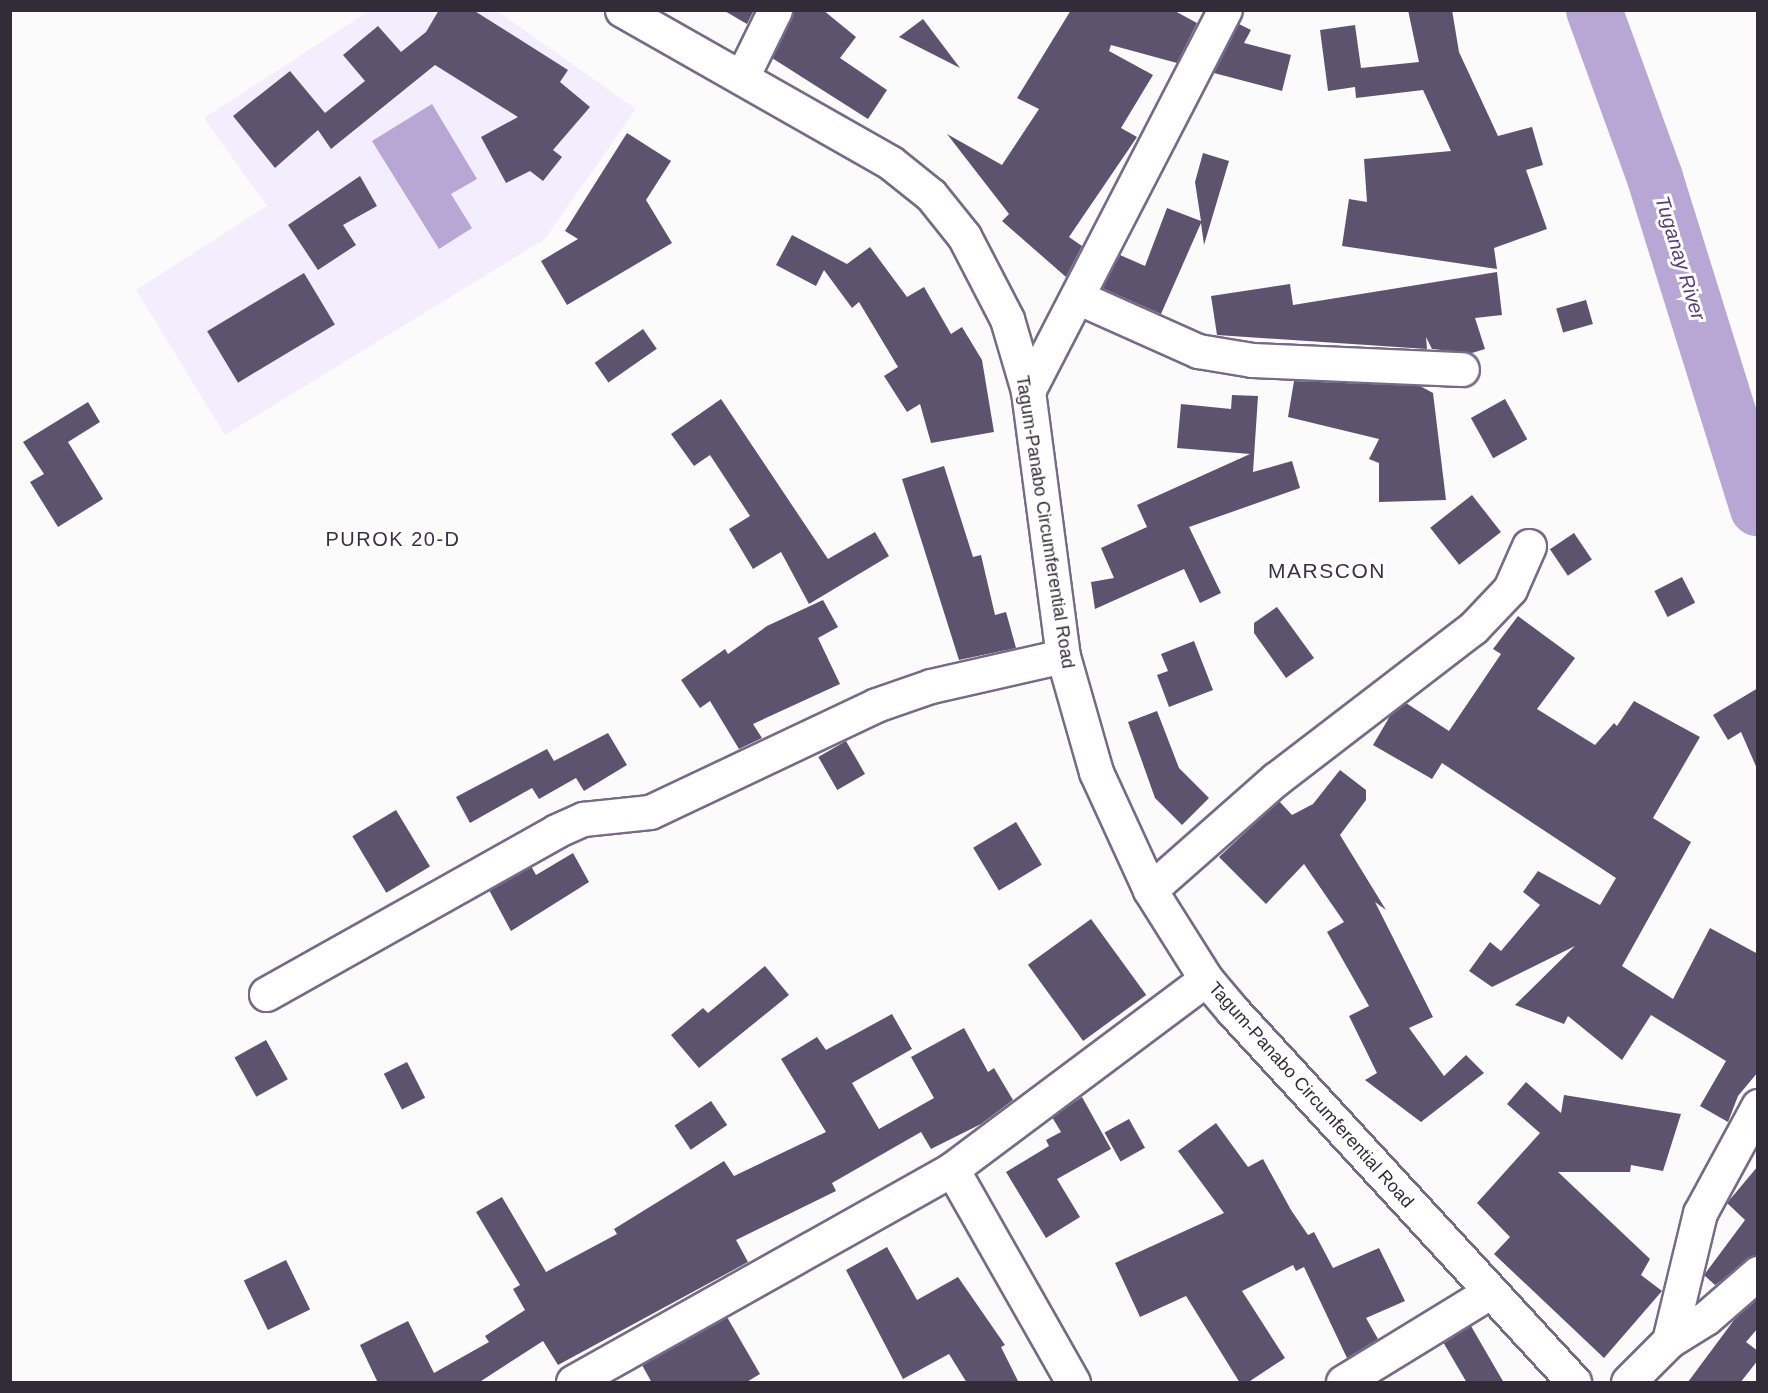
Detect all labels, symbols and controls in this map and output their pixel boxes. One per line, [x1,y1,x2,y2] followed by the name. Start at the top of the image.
[1650,193,1710,323] water label: Tuganay River
[1011,374,1079,670] street label: Tagum-Panabo Circumferential Road
[325,527,461,551] district label: PUROK 20-D
[1268,558,1386,584] district label: MARSCON
[1204,978,1418,1212] street label: Tagum-Panabo Circumferential Road

